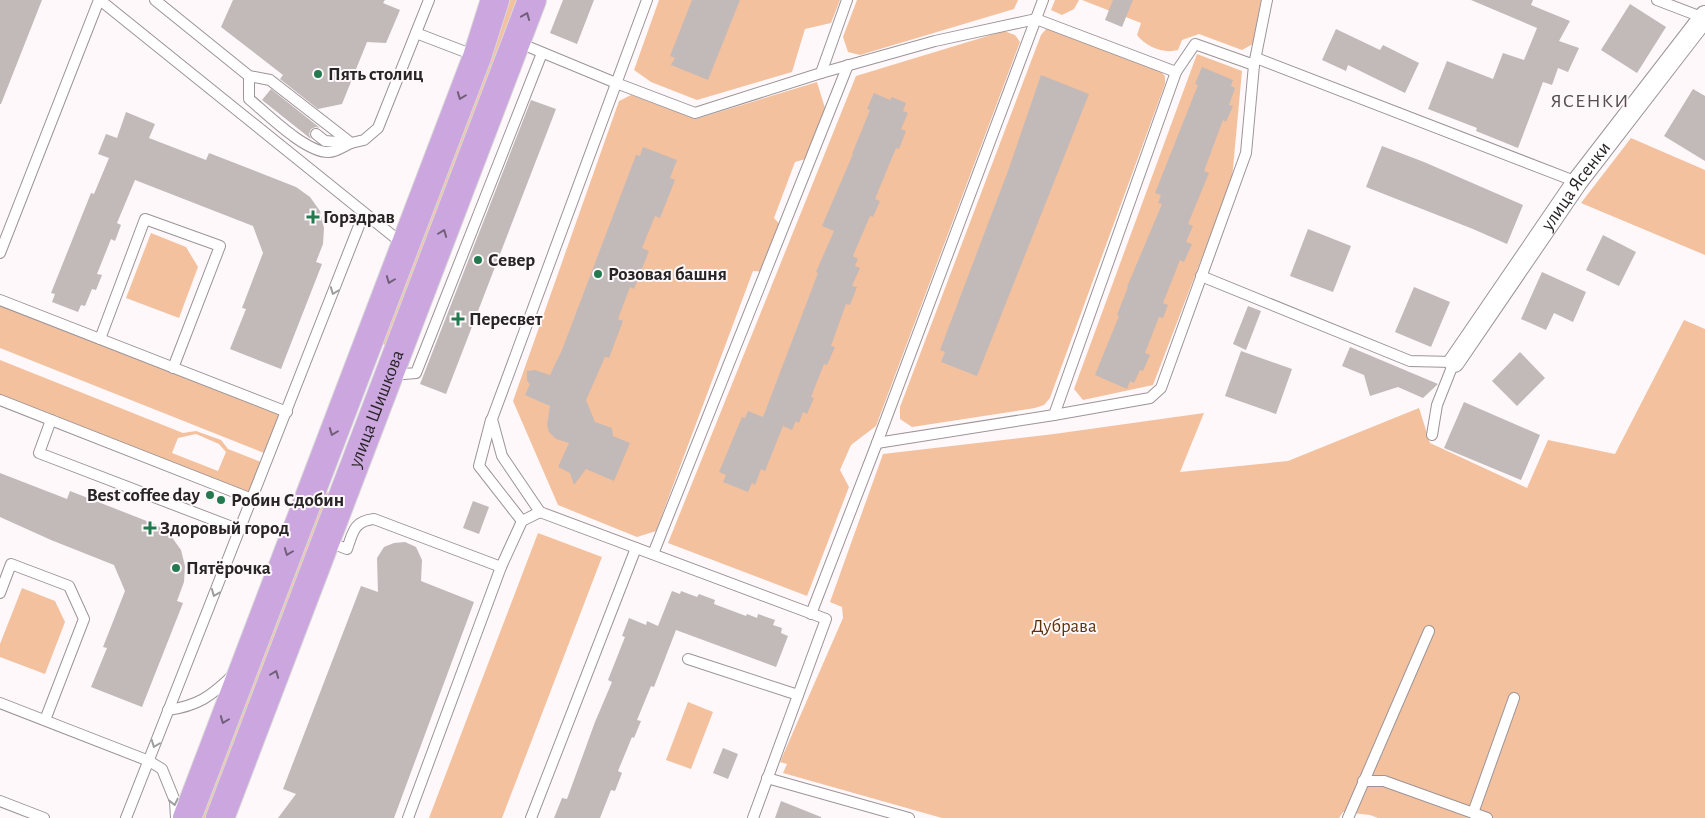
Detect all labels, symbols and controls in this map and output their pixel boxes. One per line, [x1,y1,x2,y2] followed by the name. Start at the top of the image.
[520,12,530,21] one-way arrow
[328,65,424,84] place label: Пять столиц
[312,68,324,80] marker: Пять столиц
[457,91,467,99] one-way arrow
[1551,91,1629,111] district label: ЯСЕНКИ
[1537,138,1614,234] street label: улица Ясенки
[323,208,395,227] place label: Горздрав
[307,211,319,223] marker: Горздрав
[437,229,447,238] one-way arrow
[488,251,535,270] place label: Север
[472,254,484,266] marker: Север
[608,265,727,284] place label: Розовая башня
[592,268,604,280] marker: Розовая башня
[386,275,397,284] one-way arrow
[329,286,340,295] one-way arrow
[469,310,543,329] place label: Пересвет
[451,312,465,326] marker: Пересвет
[345,347,407,471] street label: улица Шишкова
[329,427,339,436] one-way arrow
[87,486,201,505] place label: Best coffee day
[204,489,216,501] marker: Best coffee day
[231,491,344,510] place label: Робин Сдобин
[215,494,227,506] marker: Робин Сдобин
[160,519,289,538] place label: Здоровый город
[144,522,156,534] marker: Здоровый город
[284,547,294,555] one-way arrow
[186,559,271,578] place label: Пятёрочка
[170,562,182,574] marker: Пятёрочка
[211,588,221,597] one-way arrow
[1031,617,1097,636] park label: Дубрава
[269,671,279,679] one-way arrow
[220,715,230,724] one-way arrow
[151,739,161,748] one-way arrow
[168,798,178,807] one-way arrow

